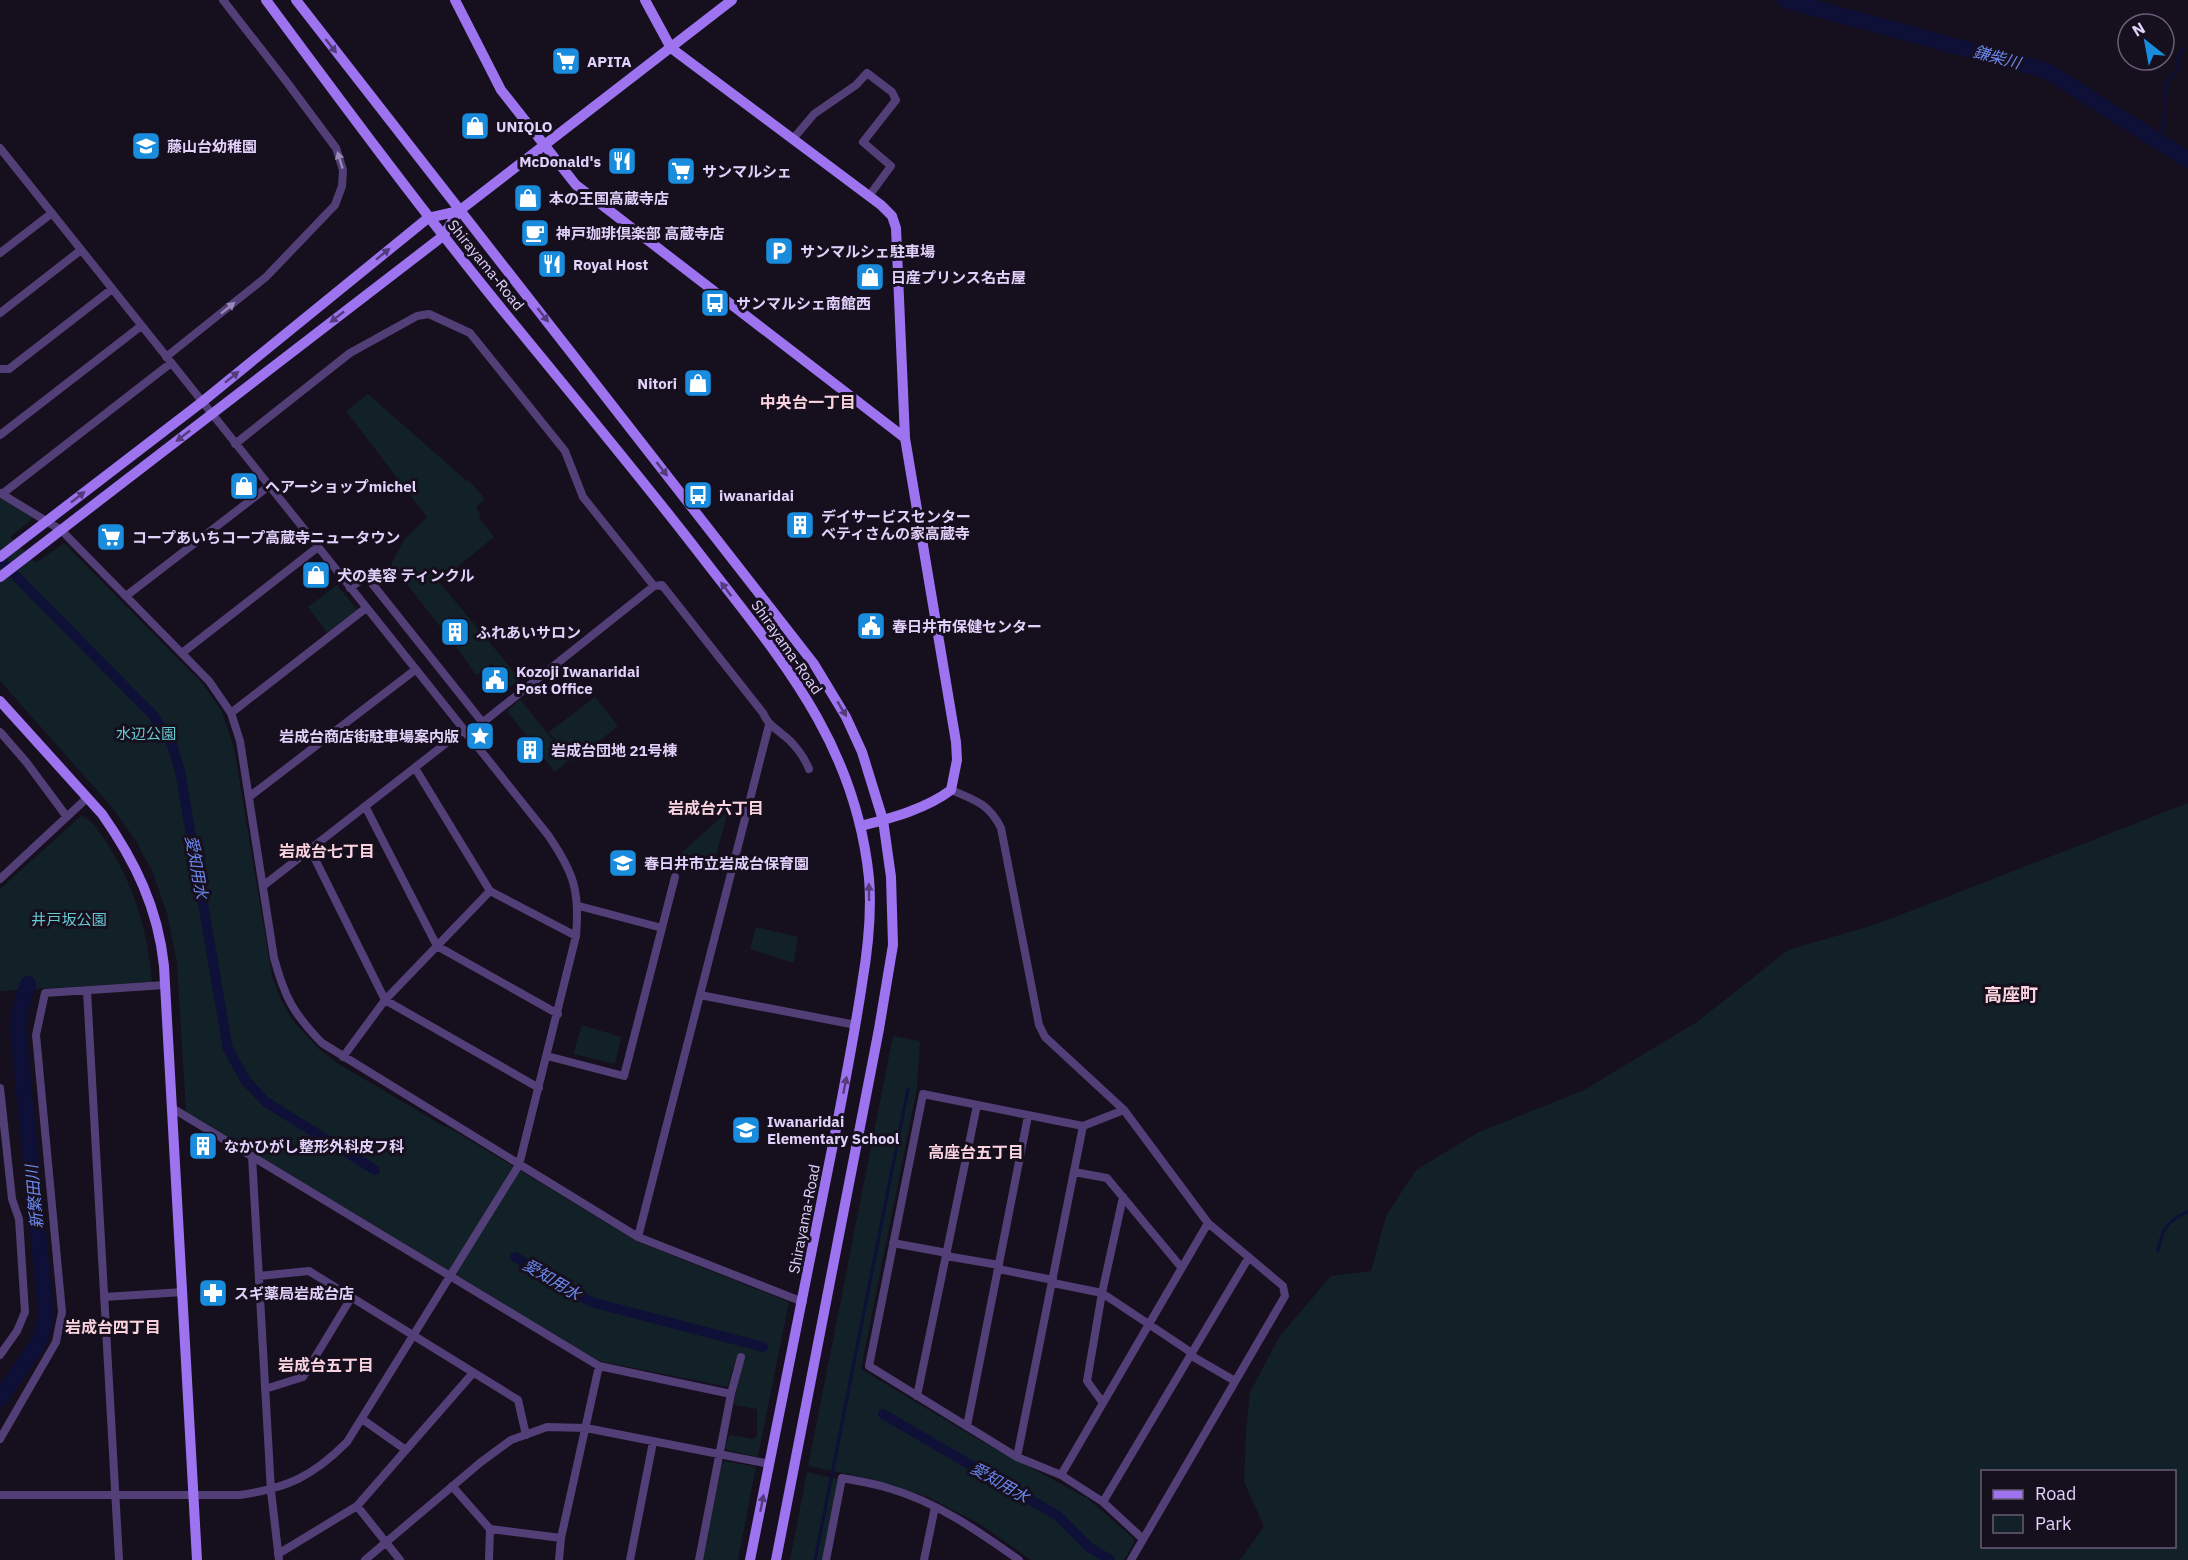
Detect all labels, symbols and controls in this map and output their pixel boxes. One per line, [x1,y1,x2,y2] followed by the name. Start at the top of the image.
[2116,12,2176,72] north arrow
[2128,18,2148,41] text: N
[325,39,337,54] one-way arrow
[1971,41,2025,73] water label: 鎌柴川
[550,45,582,77] supermarket icon: APITA
[587,52,632,71] place label: APITA
[459,110,491,142] shop icon: UNIQLO
[496,117,553,136] place label: UNIQLO
[130,130,162,162] school or university icon: 藤山台幼稚園
[167,137,257,156] place label: 藤山台幼稚園
[606,145,638,177] restaurant icon: McDonald's
[335,151,344,169] one-way arrow
[519,152,601,171] place label: McDonald's
[665,155,697,187] supermarket icon: サンマルシェ
[702,162,792,181] place label: サンマルシェ
[512,182,544,214] shop icon: 本の王国高蔵寺店
[549,189,669,208] place label: 本の王国高蔵寺店
[444,216,528,314] street label: Shirayama-Road
[519,217,551,249] cafe icon: 神戸珈琲倶楽部 高蔵寺店
[555,224,725,243] place label: 神戸珈琲倶楽部 高蔵寺店
[763,235,795,267] parking icon: サンマルシェ駐車場
[800,242,935,261] place label: サンマルシェ駐車場
[375,248,391,261] one-way arrow
[536,248,568,280] restaurant icon: Royal Host
[573,255,648,274] place label: Royal Host
[854,261,886,293] shop icon: 日産プリンス名古屋
[891,268,1026,287] place label: 日産プリンス名古屋
[699,287,731,319] bus stop icon: サンマルシェ南館西
[736,294,871,313] place label: サンマルシェ南館西
[220,301,236,314] one-way arrow
[536,307,549,323] one-way arrow
[329,311,345,324] one-way arrow
[682,367,714,399] shop icon: Nitori
[224,372,239,384] one-way arrow
[637,374,677,393] place label: Nitori
[760,392,856,412] district label: 中央台一丁目
[175,430,190,442] one-way arrow
[656,461,669,477] one-way arrow
[228,470,260,502] shop icon: ヘアーショップmichel
[265,477,417,496] place label: ヘアーショップmichel
[682,479,714,511] bus stop icon: iwanaridai
[719,486,794,505] place label: iwanaridai
[70,491,86,504] one-way arrow
[821,507,971,543] place label: デイサービスセンター ベティさんの家高蔵寺
[784,509,816,541] building icon: デイサービスセンター ベティさんの家高蔵寺
[95,521,127,553] supermarket icon: コープあいちコープ高蔵寺ニュータウン
[132,528,400,547] place label: コープあいちコープ高蔵寺ニュータウン
[300,559,332,591] shop icon: 犬の美容 ティンクル
[337,566,474,585] place label: 犬の美容 ティンクル
[721,581,733,596] one-way arrow
[747,596,827,698] street label: Shirayama-Road
[855,610,887,642] public building icon: 春日井市保健センター
[439,616,471,648] building icon: ふれあいサロン
[892,617,1042,636] place label: 春日井市保健センター
[476,623,581,642] place label: ふれあいサロン
[516,662,640,698] place label: Kozoji Iwanaridai Post Office
[479,664,511,696] public building icon: Kozoji Iwanaridai Post Office
[836,701,847,717] one-way arrow
[464,720,496,752] place icon: 岩成台商店街駐車場案内版
[116,724,176,743] park label: 水辺公園
[279,727,459,746] place label: 岩成台商店街駐車場案内版
[514,734,546,766] building icon: 岩成台団地 21号棟
[551,741,678,760] place label: 岩成台団地 21号棟
[668,798,764,818] district label: 岩成台六丁目
[182,834,213,902] water label: 愛知用水
[279,841,375,861] district label: 岩成台七丁目
[607,847,639,879] school or university icon: 春日井市立岩成台保育園
[644,854,809,873] place label: 春日井市立岩成台保育園
[865,882,874,901] one-way arrow
[31,910,107,929] park label: 井戸坂公園
[1984,983,2038,1006] district label: 高座町
[841,1075,850,1094] one-way arrow
[767,1112,900,1148] place label: Iwanaridai Elementary School
[730,1114,762,1146] school or university icon: Iwanaridai Elementary School
[187,1130,219,1162] building icon: なかひがし整形外科皮フ科
[224,1137,404,1156] place label: なかひがし整形外科皮フ科
[928,1142,1024,1162] district label: 高座台五丁目
[21,1162,47,1230] water label: 新繁田川
[784,1163,824,1275] street label: Shirayama-Road
[519,1254,586,1305] water label: 愛知用水
[197,1277,229,1309] pharmacy icon: スギ薬局岩成台店
[234,1284,354,1303] place label: スギ薬局岩成台店
[65,1317,161,1337] district label: 岩成台四丁目
[278,1355,374,1375] district label: 岩成台五丁目
[967,1457,1034,1508] water label: 愛知用水
[1981,1470,2176,1548] legend
[2035,1482,2076,1505] text: Road
[758,1493,767,1512] one-way arrow
[2035,1512,2072,1535] text: Park

